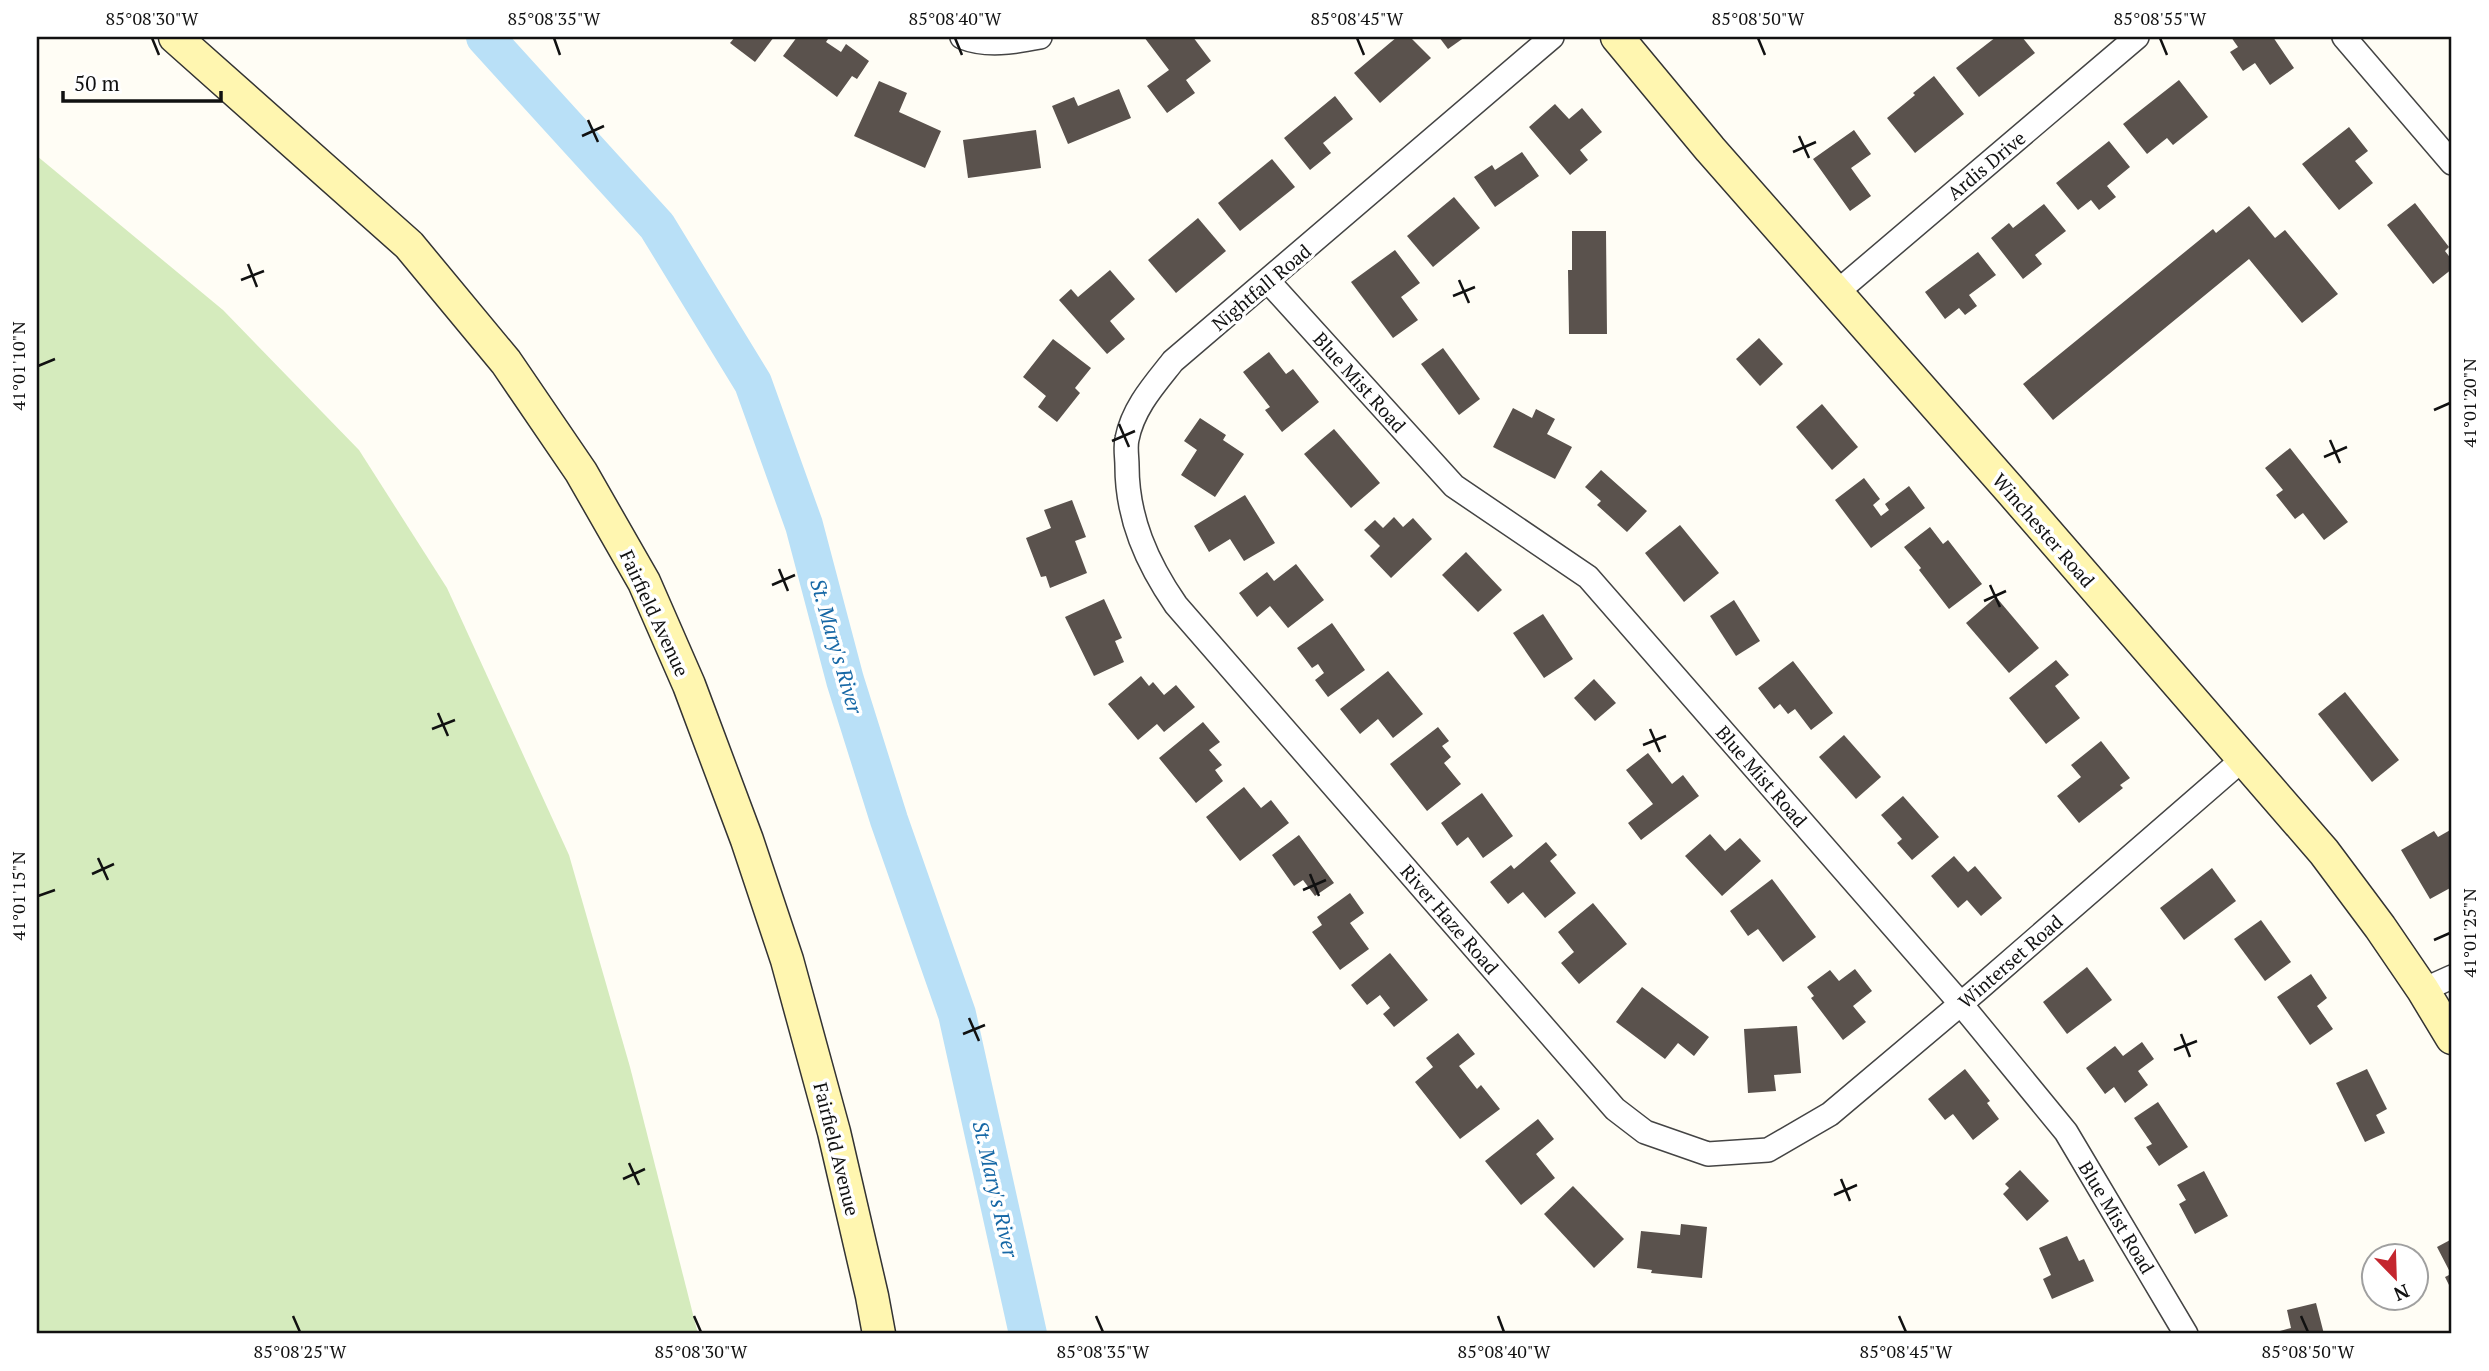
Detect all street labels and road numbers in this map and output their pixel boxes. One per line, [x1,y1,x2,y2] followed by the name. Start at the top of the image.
[1942,125,2030,205] street label: Ardis Drive
[1206,238,1316,336] street label: Nightfall Road
[1308,326,1412,438] street label: Blue Mist Road
[1988,468,2101,593] street label: Winchester Road
[615,546,695,680] street label: Fairfield Avenue
[1711,720,1813,832] street label: Blue Mist Road
[1395,859,1505,979] street label: River Haze Road
[1953,908,2068,1013] street label: Winterset Road
[808,1080,866,1218] street label: Fairfield Avenue
[2074,1156,2161,1278] street label: Blue Mist Road

